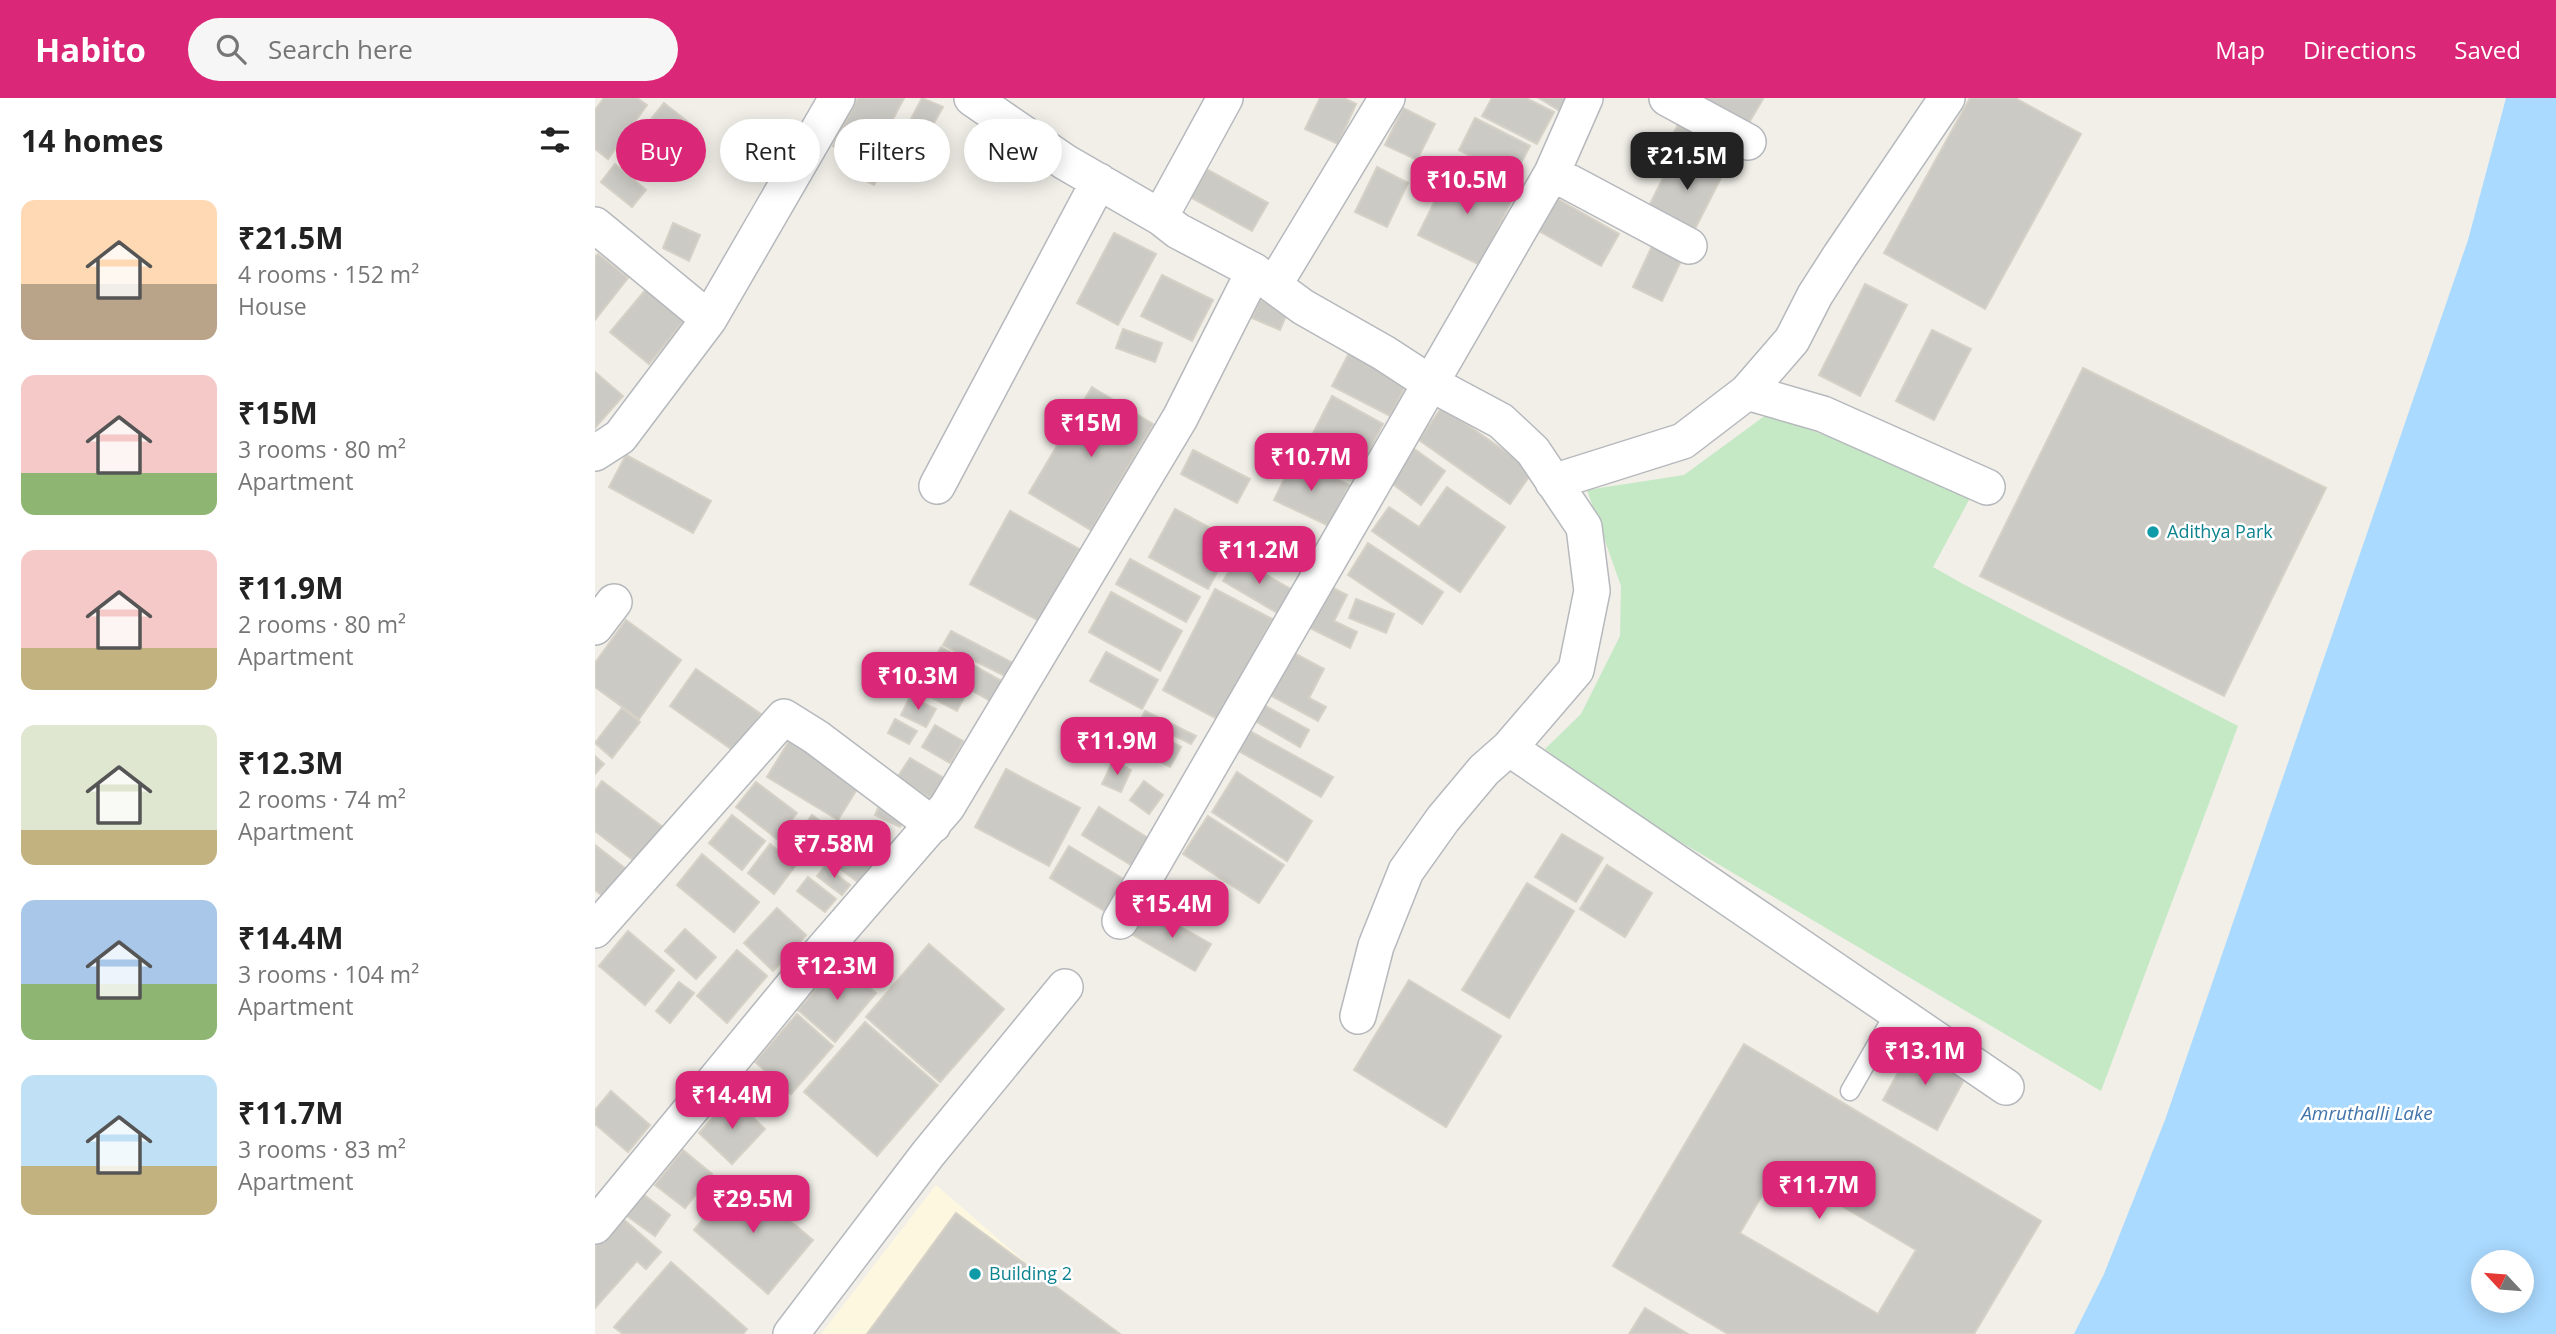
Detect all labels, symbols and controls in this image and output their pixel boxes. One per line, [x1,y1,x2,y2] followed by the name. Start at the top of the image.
[188,18,678,81] search box
[35,27,146,72] text: Habito
[212,30,250,68] icon: search
[268,31,413,67] text: Search here
[2215,33,2265,66] text: Map
[2303,33,2416,66] text: Directions
[2454,33,2521,66] text: Saved
[616,119,706,182] chip: Buy
[720,119,820,182] chip: Rent
[834,119,950,182] chip: Filters
[964,119,1062,182] chip: New
[21,120,164,161] text: 14 homes
[536,121,574,159] icon: filters
[1630,132,1744,192] pin: ₹21.5M
[1647,139,1727,171] text: ₹21.5M
[1410,156,1524,216] pin: ₹10.5M
[1427,163,1507,195] text: ₹10.5M
[238,217,343,258] text: ₹21.5M
[77,228,161,312] icon: home
[238,258,419,290] text: 4 rooms · 152 m²
[238,290,307,322] text: House
[238,392,318,433] text: ₹15M
[1050,400,1132,459] pin: ₹15M
[77,403,161,487] icon: home
[1060,406,1122,438] text: ₹15M
[238,433,406,465] text: 3 rooms · 80 m²
[1254,434,1368,493] pin: ₹10.7M
[1271,440,1351,472] text: ₹10.7M
[238,465,354,497] text: Apartment
[2167,519,2273,543] place label: Adithya Park
[2145,524,2161,540] marker: Adithya Park
[1202,526,1316,586] pin: ₹11.2M
[1219,533,1299,565] text: ₹11.2M
[238,567,343,608] text: ₹11.9M
[77,578,161,662] icon: home
[238,608,406,640] text: 2 rooms · 80 m²
[238,640,354,672] text: Apartment
[861,652,975,712] pin: ₹10.3M
[878,659,958,691] text: ₹10.3M
[1060,718,1174,777] pin: ₹11.9M
[1077,724,1157,756] text: ₹11.9M
[238,742,343,783] text: ₹12.3M
[77,753,161,837] icon: home
[238,783,406,815] text: 2 rooms · 74 m²
[238,815,354,847] text: Apartment
[777,820,891,880] pin: ₹7.58M
[794,827,874,859] text: ₹7.58M
[1115,880,1229,940] pin: ₹15.4M
[1132,887,1212,919] text: ₹15.4M
[238,917,343,958] text: ₹14.4M
[77,928,161,1012] icon: home
[780,942,894,1002] pin: ₹12.3M
[797,949,877,981] text: ₹12.3M
[238,958,419,990] text: 3 rooms · 104 m²
[238,990,354,1022] text: Apartment
[1868,1028,1982,1087] pin: ₹13.1M
[1885,1034,1965,1066] text: ₹13.1M
[675,1072,789,1131] pin: ₹14.4M
[692,1078,772,1110] text: ₹14.4M
[238,1092,343,1133] text: ₹11.7M
[2299,1100,2433,1126] water label: Amruthalli Lake
[77,1103,161,1187] icon: home
[238,1133,406,1165] text: 3 rooms · 83 m²
[1762,1162,1876,1221] pin: ₹11.7M
[238,1165,354,1197] text: Apartment
[1779,1168,1859,1200] text: ₹11.7M
[696,1176,810,1235] pin: ₹29.5M
[713,1182,793,1214] text: ₹29.5M
[2471,1250,2534,1312] north arrow
[2471,1250,2534,1313] map controls
[989,1261,1072,1285] place label: Building 2
[967,1266,983,1282] marker: Building 2

